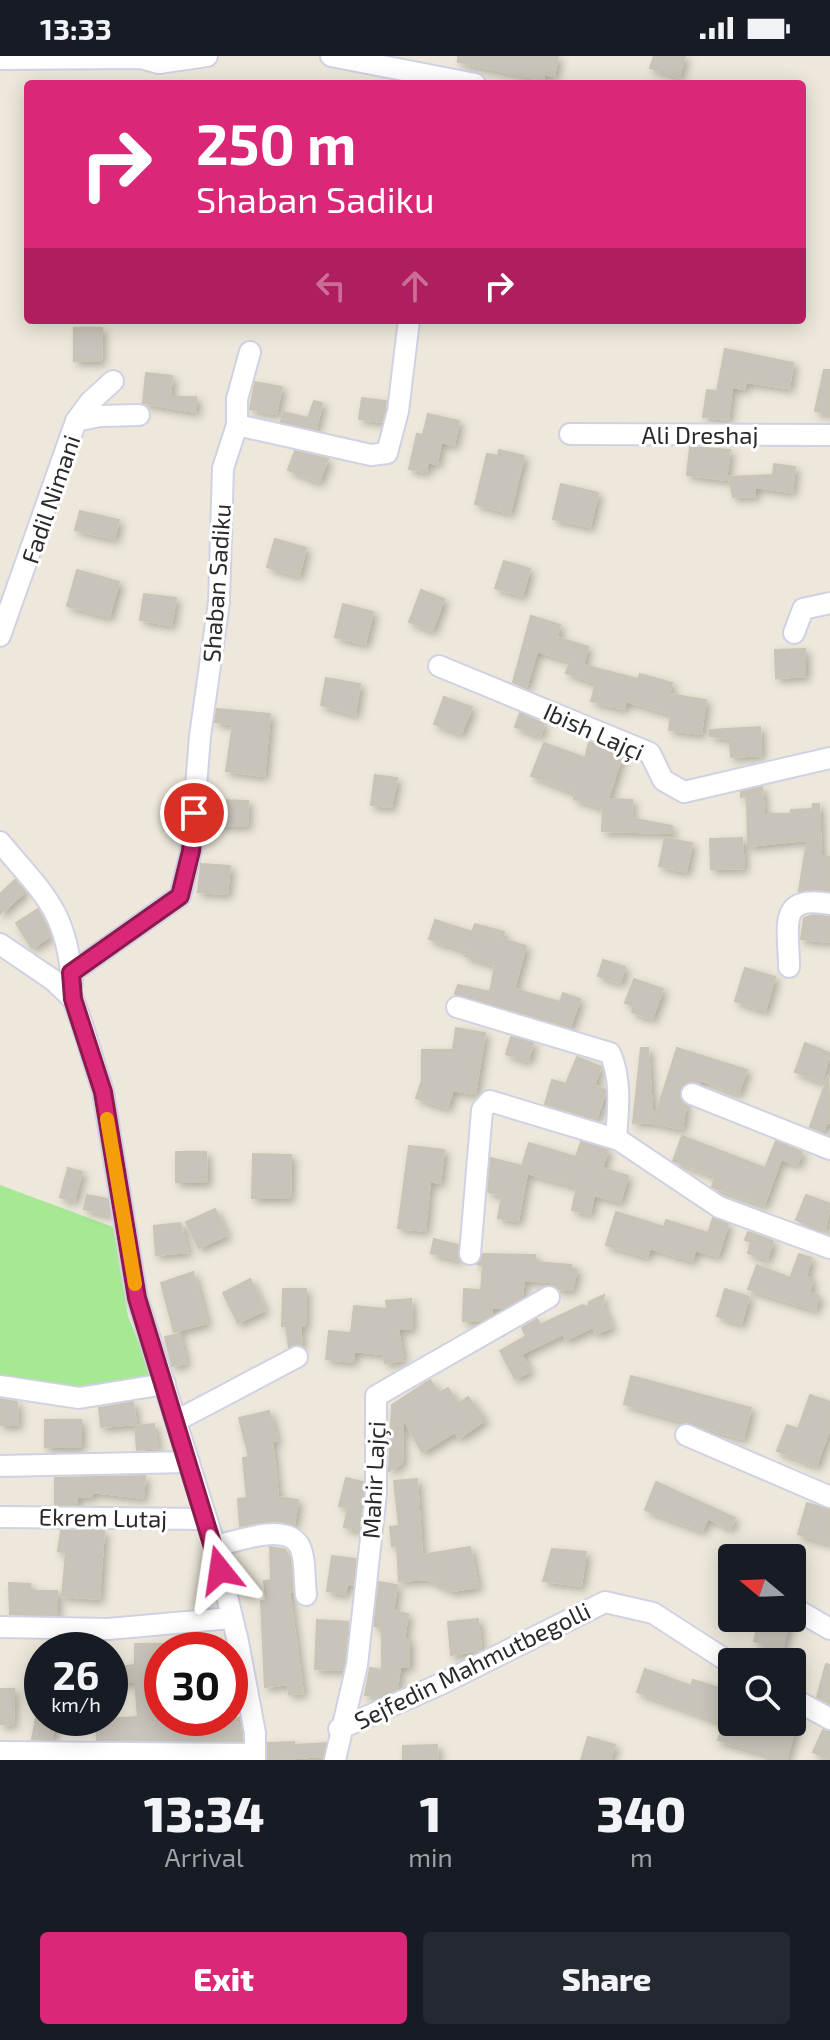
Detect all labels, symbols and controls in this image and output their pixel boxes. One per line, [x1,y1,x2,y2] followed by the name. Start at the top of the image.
[40,10,112,46] text: 13:33
[196,109,356,176] text: 250 m
[64,112,168,216] icon: right
[196,177,434,220] text: Shaban Sadiku
[309,264,353,308] icon: left
[393,264,437,308] icon: ahead
[477,264,521,308] icon: right
[642,420,758,449] street label: Ali Dreshaj
[14,431,86,567] street label: Fadil Nimani
[196,503,236,663] street label: Shaban Sadiku
[539,696,649,767] street label: Ibish Lajçi
[160,779,228,847] pin
[172,791,216,835] icon: arrive
[355,1420,392,1540] street label: Mahir Lajçi
[38,1501,168,1533] street label: Ekrem Lutaj
[178,1528,262,1612] position arrow
[718,1544,806,1632] north arrow
[718,1544,806,1736] map controls
[349,1595,595,1735] street label: Sejfedin Mahmutbegolli
[144,1632,248,1736] speed limit sign: 30
[718,1648,806,1736] button: search
[53,1650,99,1698] text: 26
[51,1692,101,1716] text: km/h
[144,1784,265,1842] text: 13:34
[420,1784,441,1842] text: 1
[596,1784,686,1842] text: 340
[165,1841,244,1872] text: Arrival
[408,1841,453,1872] text: min
[630,1841,653,1872] text: m
[40,1932,407,2024] button: Exit
[423,1932,790,2024] button: Share

